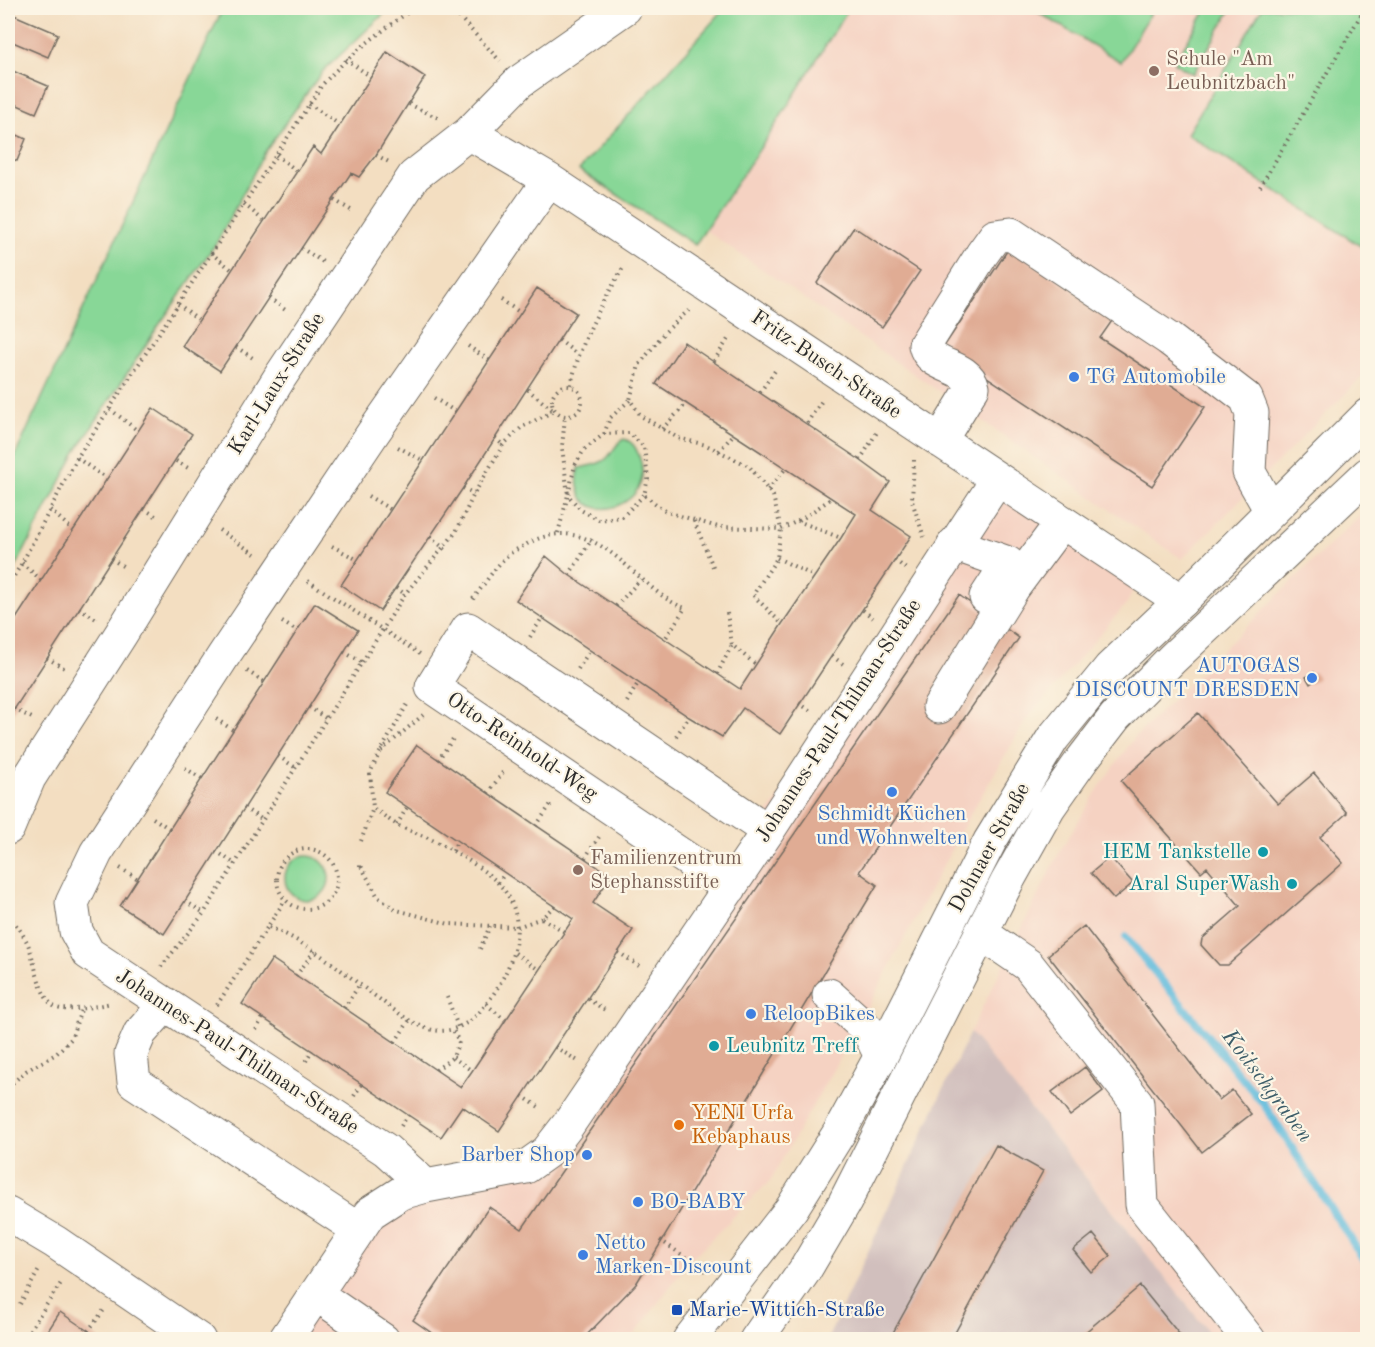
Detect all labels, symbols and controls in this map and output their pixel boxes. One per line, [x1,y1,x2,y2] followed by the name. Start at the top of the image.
[1166,49,1295,94] place label: Schule "Am Leubnitzbach"
[1147,64,1161,78] marker: Schule "Am Leubnitzbach"
[747,307,905,423] street label: Fritz-Busch-Straße
[225,309,329,459] street label: Karl-Laux-Straße
[1086,367,1226,388] place label: TG Automobile
[1067,370,1081,384] marker: TG Automobile
[753,596,925,846] street label: Johannes-Paul-Thilman-Straße
[1075,656,1300,701] place label: AUTOGAS DISCOUNT DRESDEN
[1305,671,1319,685] marker: AUTOGAS DISCOUNT DRESDEN
[443,689,602,806] street label: Otto-Reinhold-Weg
[946,780,1034,916] street label: Dohnaer Straße
[885,785,899,799] marker: Schmidt Küchen und Wohnwelten
[816,804,968,849] place label: Schmidt Küchen und Wohnwelten
[1103,842,1251,863] place label: HEM Tankstelle
[1256,845,1270,859] marker: HEM Tankstelle
[590,848,742,893] place label: Familienzentrum Stephansstifte
[571,863,585,877] marker: Familienzentrum Stephansstifte
[1128,874,1280,895] place label: Aral SuperWash
[1285,877,1299,891] marker: Aral SuperWash
[112,966,362,1138] street label: Johannes-Paul-Thilman-Straße
[763,1004,875,1025] place label: ReloopBikes
[744,1007,758,1021] marker: ReloopBikes
[1217,1025,1317,1147] water label: Koitschgraben
[726,1036,859,1057] place label: Leubnitz Treff
[707,1039,721,1053] marker: Leubnitz Treff
[691,1103,793,1148] place label: YENI Urfa Kebaphaus
[672,1118,686,1132] marker: YENI Urfa Kebaphaus
[461,1145,575,1166] place label: Barber Shop
[580,1148,594,1162] marker: Barber Shop
[650,1192,746,1213] place label: BO-BABY
[631,1195,645,1209] marker: BO-BABY
[595,1233,752,1278] place label: Netto Marken-Discount
[576,1248,590,1262] marker: Netto Marken-Discount
[689,1300,885,1321] place label: Marie-Wittich-Straße
[670,1303,684,1317] marker: Marie-Wittich-Straße

